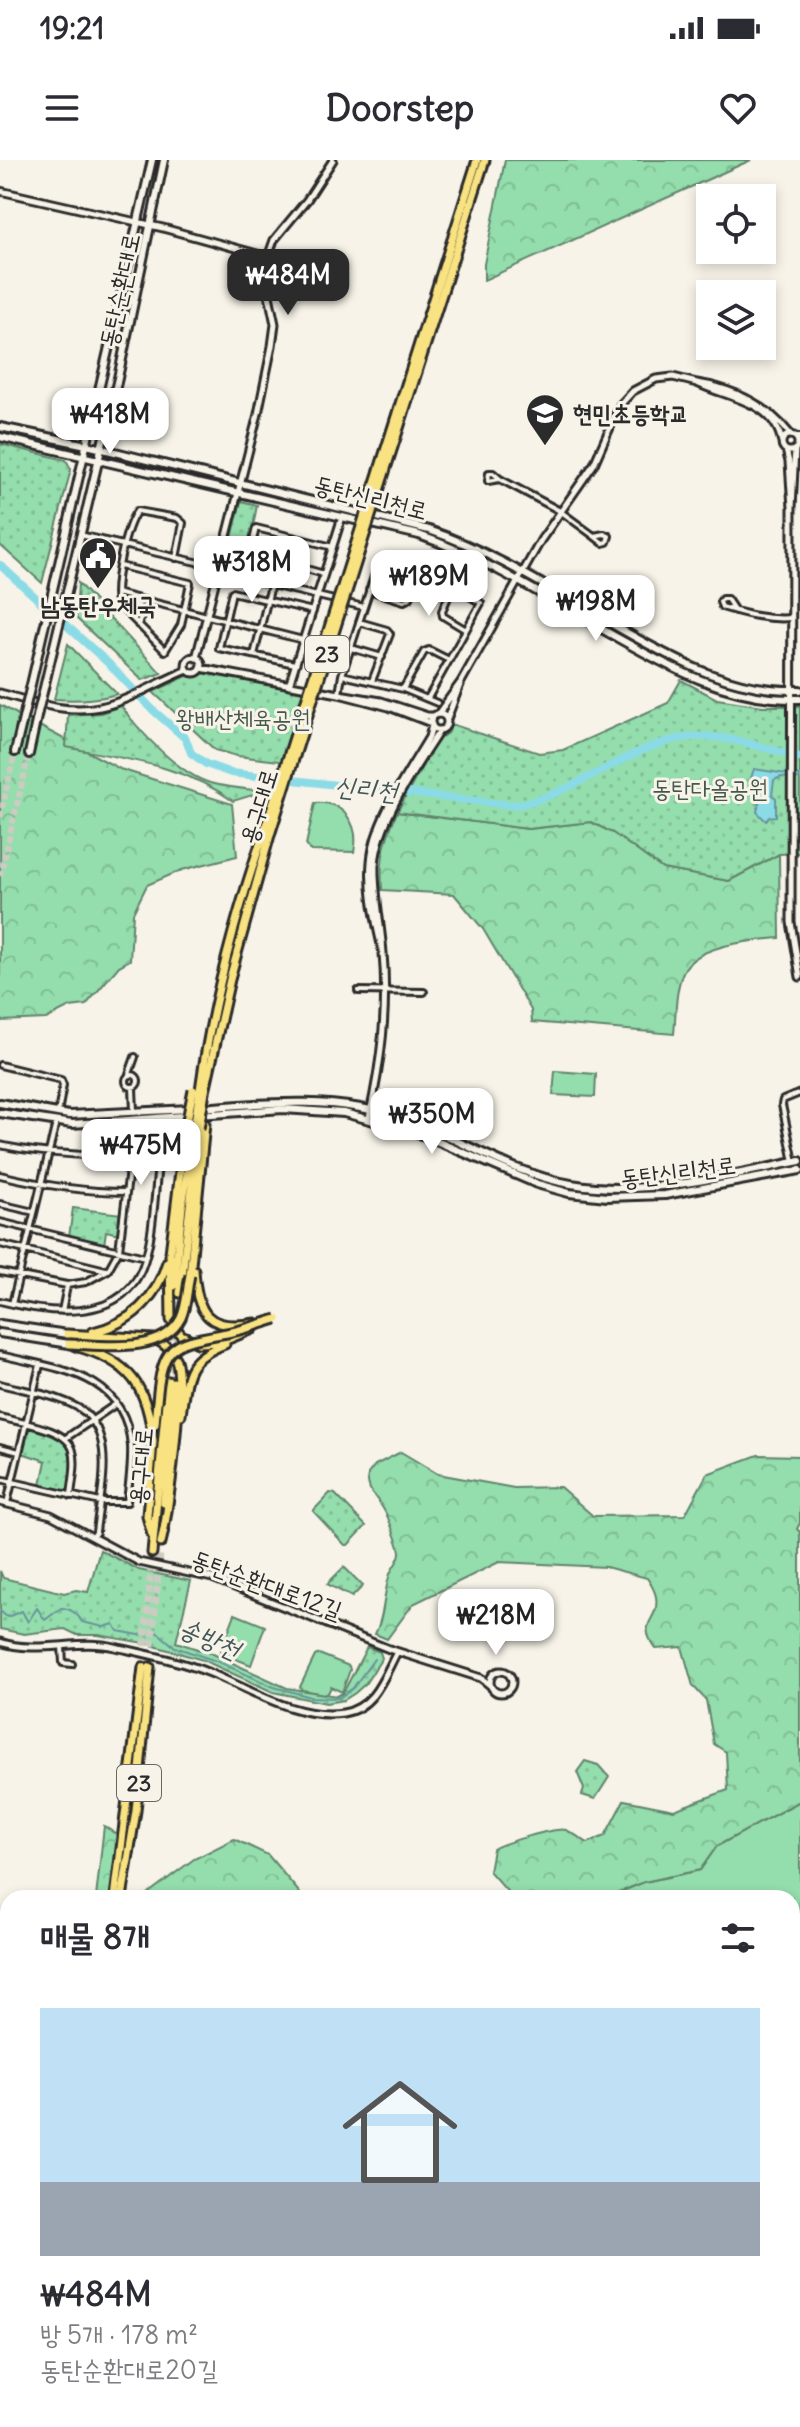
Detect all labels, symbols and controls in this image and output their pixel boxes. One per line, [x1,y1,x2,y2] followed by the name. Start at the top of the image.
[40,9,104,47] text: 19:21
[40,86,84,130] icon: menu
[326,86,474,131] text: Doorstep
[716,86,760,130] icon: heart
[696,184,776,360] map controls
[696,184,776,264] button: locate
[92,230,146,350] street label: 동탄순환대로
[232,249,344,317] pin: ₩484M
[245,258,331,291] text: ₩484M
[696,280,776,360] button: layers
[54,388,166,456] pin: ₩418M
[524,392,566,447] school or university icon: 현민초등학교
[70,397,150,430] text: ₩418M
[573,398,689,428] place label: 현민초등학교
[311,468,431,526] street label: 동탄신리천로
[77,535,119,590] public building icon: 남동탄우체국
[196,536,308,604] pin: ₩318M
[212,545,292,578] text: ₩318M
[373,550,485,618] pin: ₩189M
[389,559,469,592] text: ₩189M
[540,575,652,643] pin: ₩198M
[556,584,636,617] text: ₩198M
[40,590,156,620] place label: 남동탄우체국
[305,636,349,672] road number: 23
[175,703,311,733] park label: 왕배산체육공원
[232,765,284,847] street label: 용구대로
[333,768,402,808] water label: 신리천
[652,773,768,803] park label: 동탄다올공원
[376,1088,488,1156] pin: ₩350M
[388,1097,476,1130] text: ₩350M
[85,1119,197,1187] pin: ₩475M
[100,1128,182,1161] text: ₩475M
[619,1149,737,1193] street label: 동탄신리천로
[122,1426,158,1506] street label: 용구대로
[188,1543,346,1625] street label: 동탄순환대로12길
[440,1589,552,1657] pin: ₩218M
[456,1598,536,1631] text: ₩218M
[175,1610,248,1667] water label: 송방천
[117,1765,161,1801] road number: 23
[40,1915,150,1958] text: 매물 8개
[716,1916,760,1960] icon: filters
[328,2060,472,2204] icon: home
[40,2272,152,2315] text: ₩484M
[40,2318,198,2351] text: 방 5개 · 178 m²
[40,2353,218,2386] text: 동탄순환대로20길

